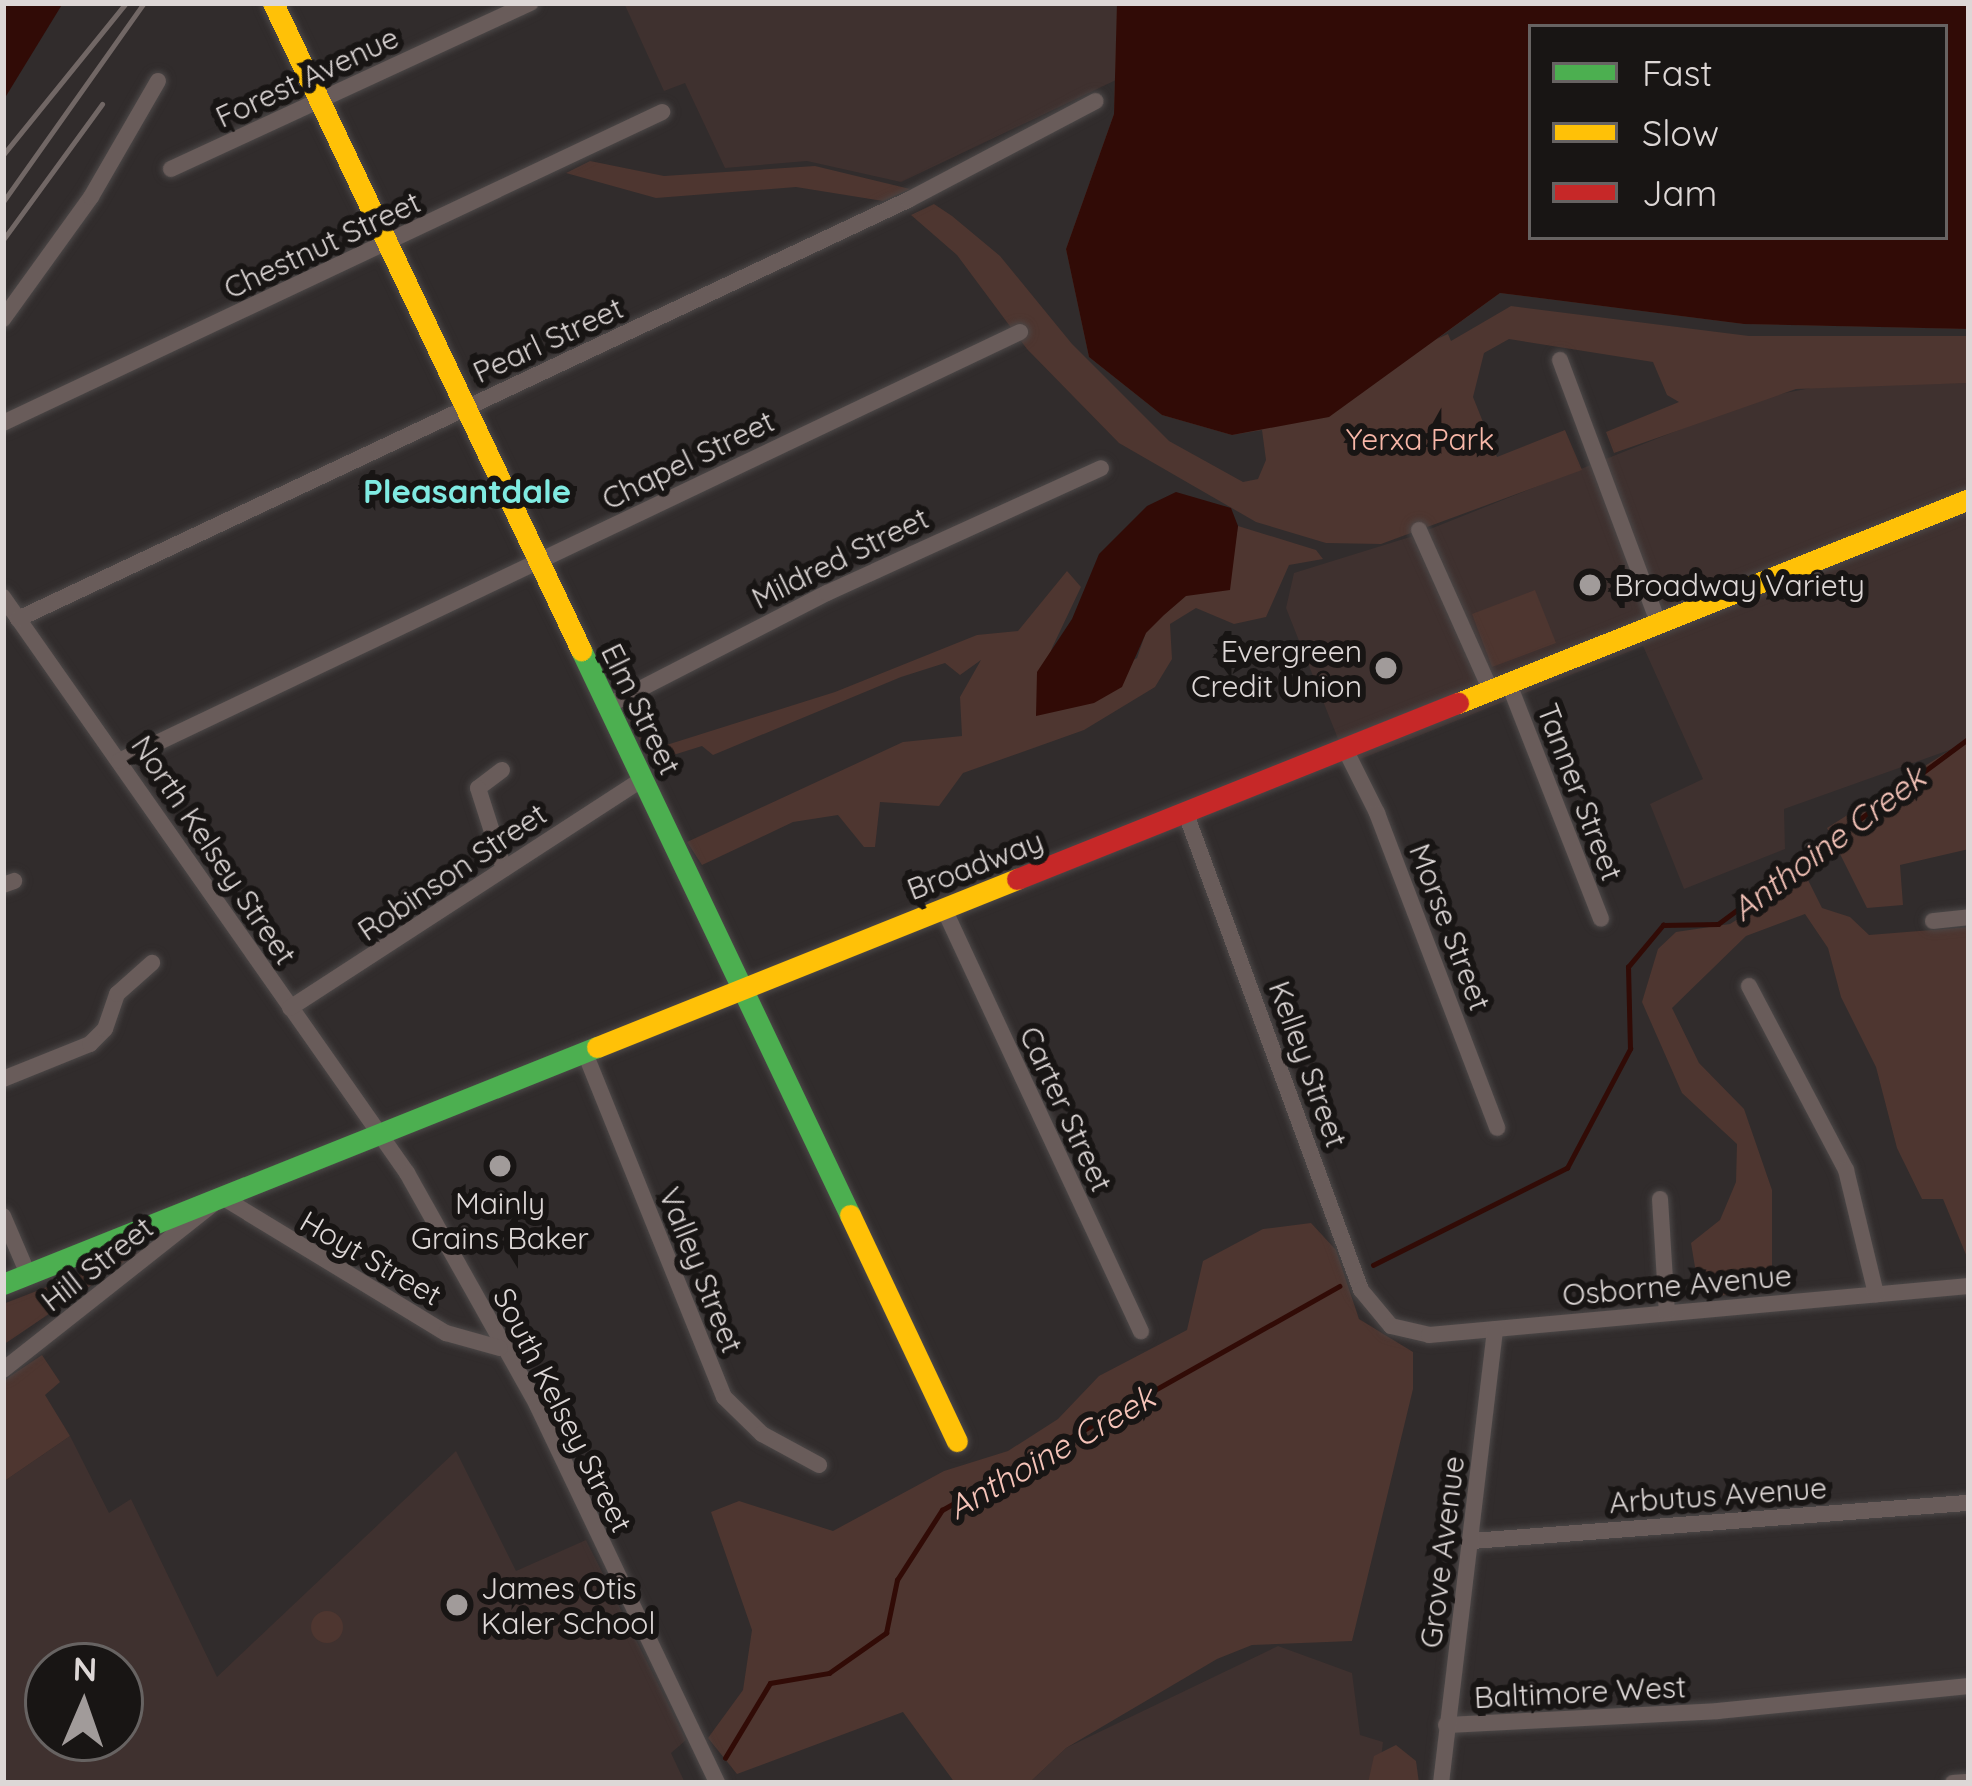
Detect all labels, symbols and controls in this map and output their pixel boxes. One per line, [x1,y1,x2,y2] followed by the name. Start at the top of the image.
[210,19,404,135] street label: Forest Avenue
[1528,24,1948,240] legend
[1642,50,1713,95] text: Fast
[1642,110,1719,155] text: Slow
[1642,170,1717,215] text: Jam
[218,184,426,306] street label: Chestnut Street
[467,290,629,390] street label: Pearl Street
[596,403,780,517] street label: Chapel Street
[1346,421,1494,457] park label: Yerxa Park
[363,471,571,511] district label: Pleasantdale
[746,500,934,616] street label: Mildred Street
[1614,567,1865,603] place label: Broadway Variety
[1577,572,1603,598] marker: Broadway Variety
[1191,633,1362,704] place label: Evergreen Credit Union
[594,638,688,780] street label: Elm Street
[1373,655,1399,681] marker: Evergreen Credit Union
[1530,698,1630,886] street label: Tanner Street
[124,729,304,971] street label: North Kelsey Street
[1723,757,1933,929] water label: Anthoine Creek
[351,796,553,948] street label: Robinson Street
[902,823,1048,907] street label: Broadway
[1402,839,1498,1015] street label: Morse Street
[1261,976,1355,1152] street label: Kelley Street
[1012,1021,1120,1197] street label: Carter Street
[487,1153,513,1179] marker: Mainly Grains Baker
[651,1182,751,1358] street label: Valley Street
[411,1185,589,1256] place label: Mainly Grains Baker
[294,1203,448,1313] street label: Hoyt Street
[34,1209,160,1319] street label: Hill Street
[1561,1257,1793,1313] street label: Osborne Avenue
[486,1282,640,1538] street label: South Kelsey Street
[940,1377,1162,1527] water label: Anthoine Creek
[1412,1454,1472,1650] street label: Grove Avenue
[1608,1469,1828,1521] street label: Arbutus Avenue
[481,1570,655,1640] place label: James Otis Kaler School
[444,1592,470,1618] marker: James Otis Kaler School
[24,1642,144,1762] north arrow
[72,1648,98,1689] text: N
[1473,1668,1687,1716] street label: Baltimore West

